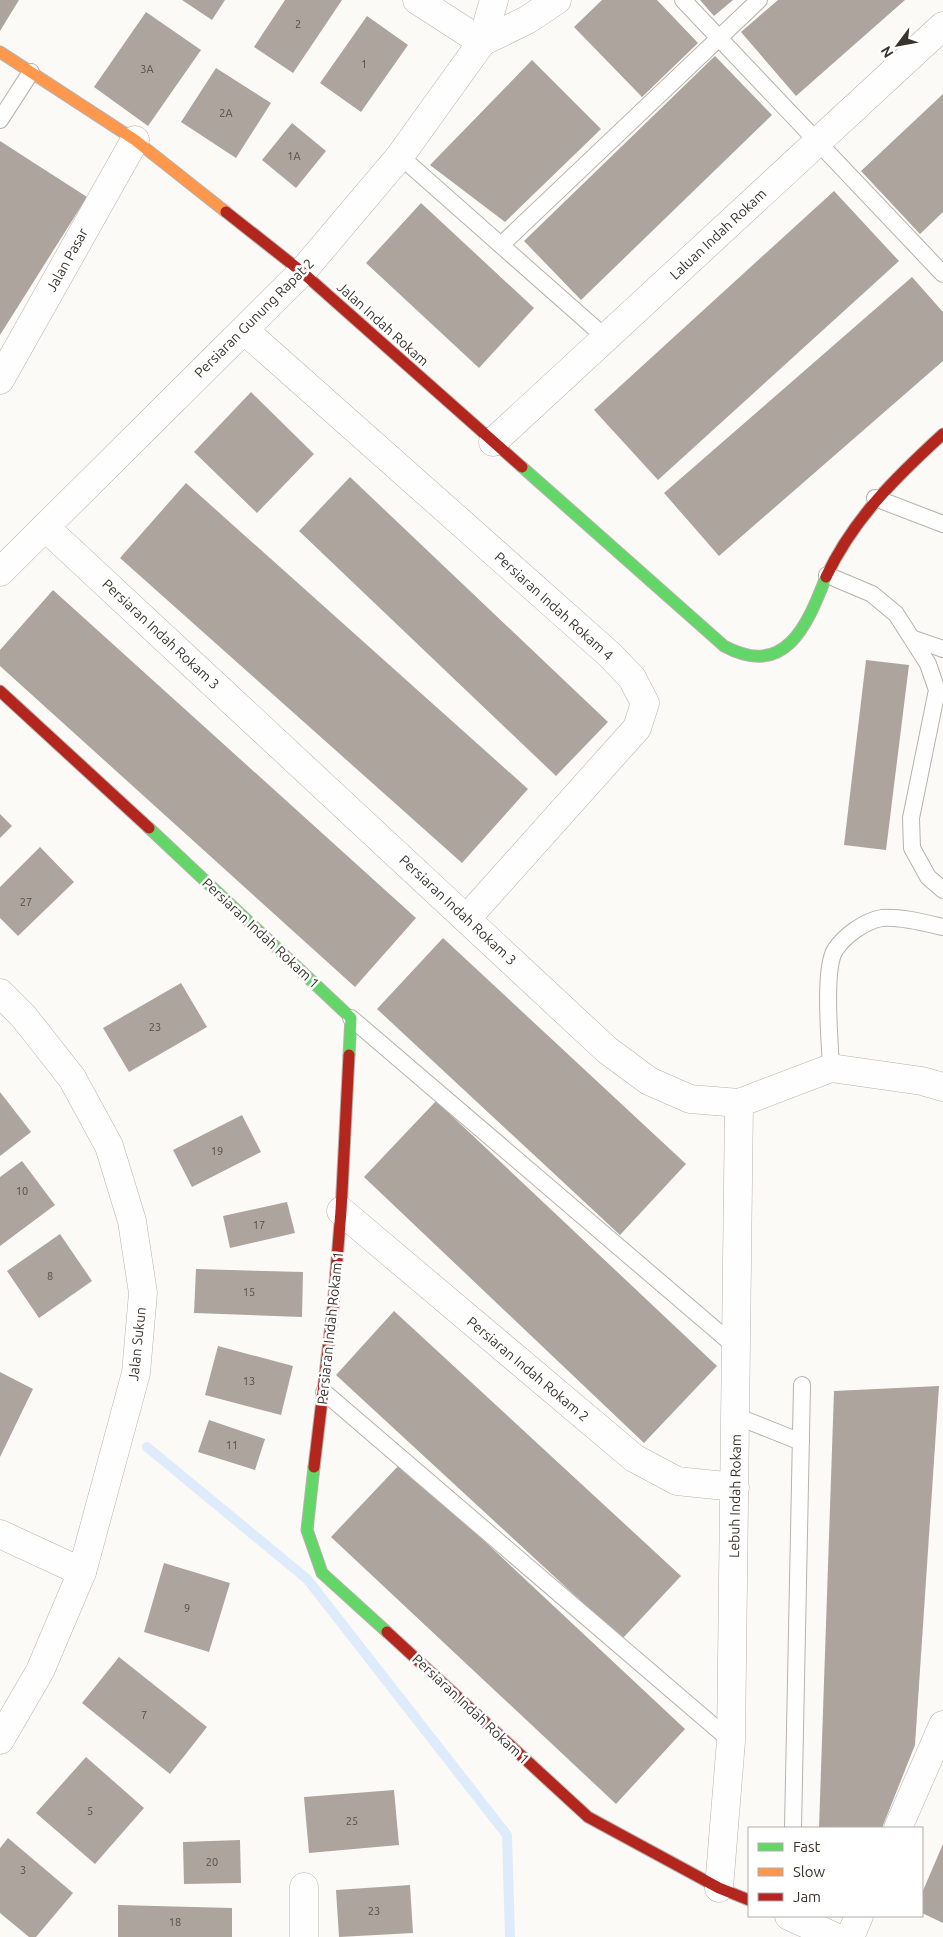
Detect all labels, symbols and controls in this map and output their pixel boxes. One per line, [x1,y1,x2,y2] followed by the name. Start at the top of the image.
[295,18,301,30] house number: 2
[873,20,923,70] north arrow
[877,43,897,61] text: N
[361,58,367,70] house number: 1
[140,63,155,75] house number: 3A
[219,107,234,119] house number: 2A
[287,150,302,162] house number: 1A
[667,185,769,283] street label: Laluan Indah Rokam
[43,225,91,295] street label: Jalan Pasar
[191,255,317,381] street label: Persiaran Gunung Rapat 2
[334,279,432,369] street label: Jalan Indah Rokam
[491,549,617,664] street label: Persiaran Indah Rokam 4
[99,576,223,692] street label: Persiaran Indah Rokam 3
[396,852,520,968] street label: Persiaran Indah Rokam 3
[199,875,323,991] street label: Persiaran Indah Rokam 1
[20,896,32,908] house number: 27
[149,1021,161,1033] house number: 23
[211,1145,223,1157] house number: 19
[16,1185,28,1197] house number: 10
[253,1219,265,1231] house number: 17
[314,1251,346,1405] street label: Persiaran Indah Rokam 1
[47,1270,53,1282] house number: 8
[243,1286,255,1298] house number: 15
[125,1306,149,1382] street label: Jalan Sukun
[464,1313,592,1425] street label: Persiaran Indah Rokam 2
[243,1375,255,1387] house number: 13
[726,1434,744,1558] street label: Lebuh Indah Rokam
[226,1439,238,1451] house number: 11
[184,1602,190,1614] house number: 9
[409,1651,533,1767] street label: Persiaran Indah Rokam 1
[141,1709,147,1721] house number: 7
[87,1805,93,1817] house number: 5
[346,1815,358,1827] house number: 25
[748,1827,923,1917] legend
[793,1838,821,1855] text: Fast
[206,1856,218,1868] house number: 20
[793,1863,826,1880] text: Slow
[20,1864,26,1876] house number: 3
[793,1888,821,1905] text: Jam
[368,1905,380,1917] house number: 23
[169,1916,181,1928] house number: 18

